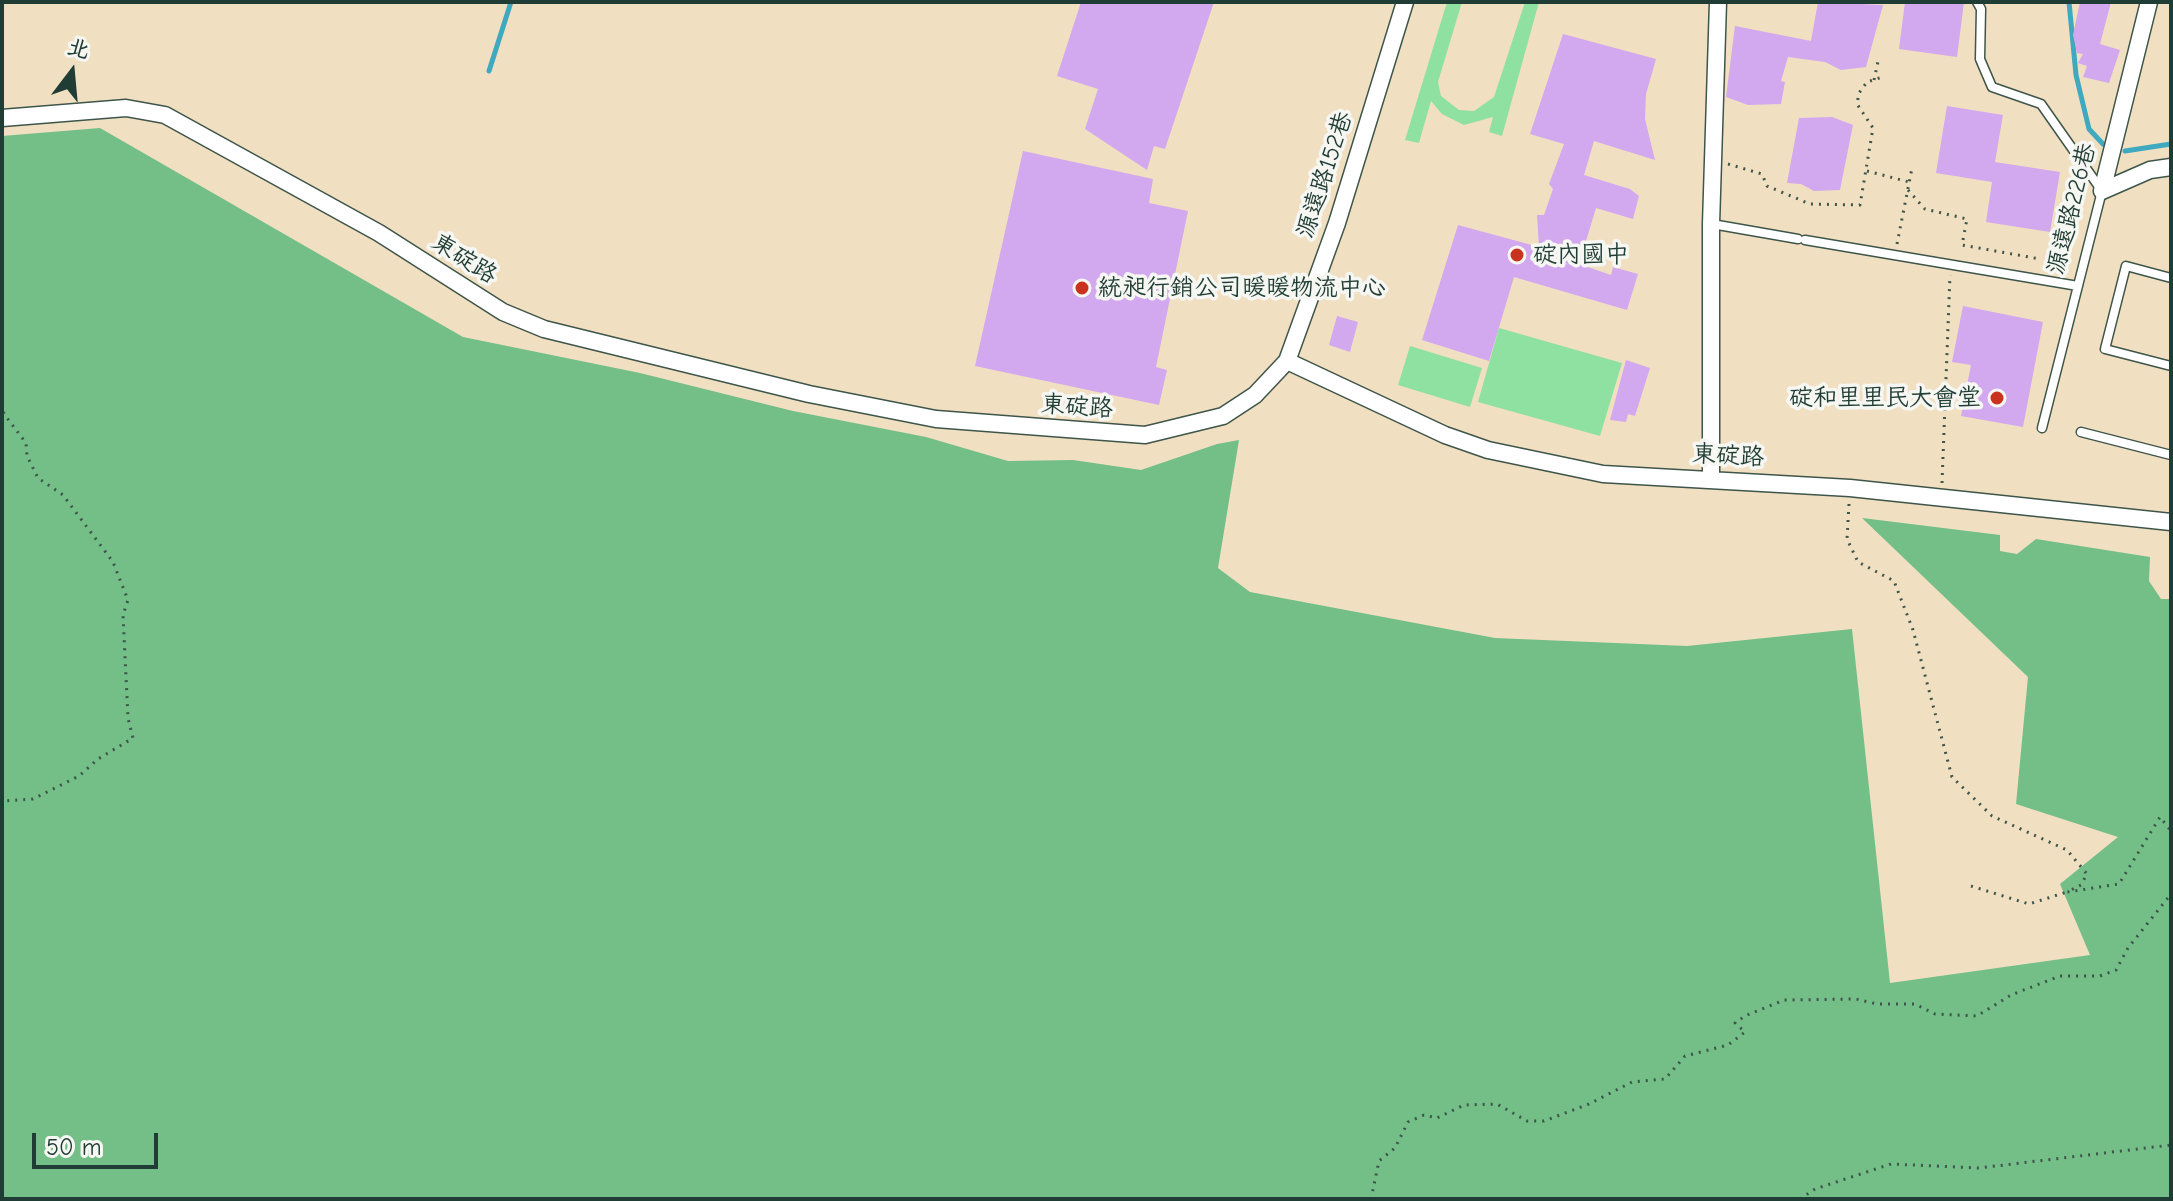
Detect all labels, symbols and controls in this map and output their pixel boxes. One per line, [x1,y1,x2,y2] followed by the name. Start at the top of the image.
[32,32,112,112] north arrow
[64,33,93,64] text: 北
[1291,108,1359,242] street label: 源遠路152巷
[2042,140,2102,278] street label: 源遠路226巷
[426,228,502,290] street label: 東碇路
[1533,241,1629,269] place label: 碇內國中
[1508,246,1526,264] marker: 碇內國中
[1098,274,1386,302] place label: 統昶行銷公司暖暖物流中心
[1073,279,1091,297] marker: 統昶行銷公司暖暖物流中心
[1789,384,1981,412] place label: 碇和里里民大會堂
[1988,389,2006,407] marker: 碇和里里民大會堂
[1040,390,1114,424] street label: 東碇路
[1691,440,1765,472] street label: 東碇路
[36,1117,162,1167] scale bar
[46,1133,102,1161] text: 50 m

